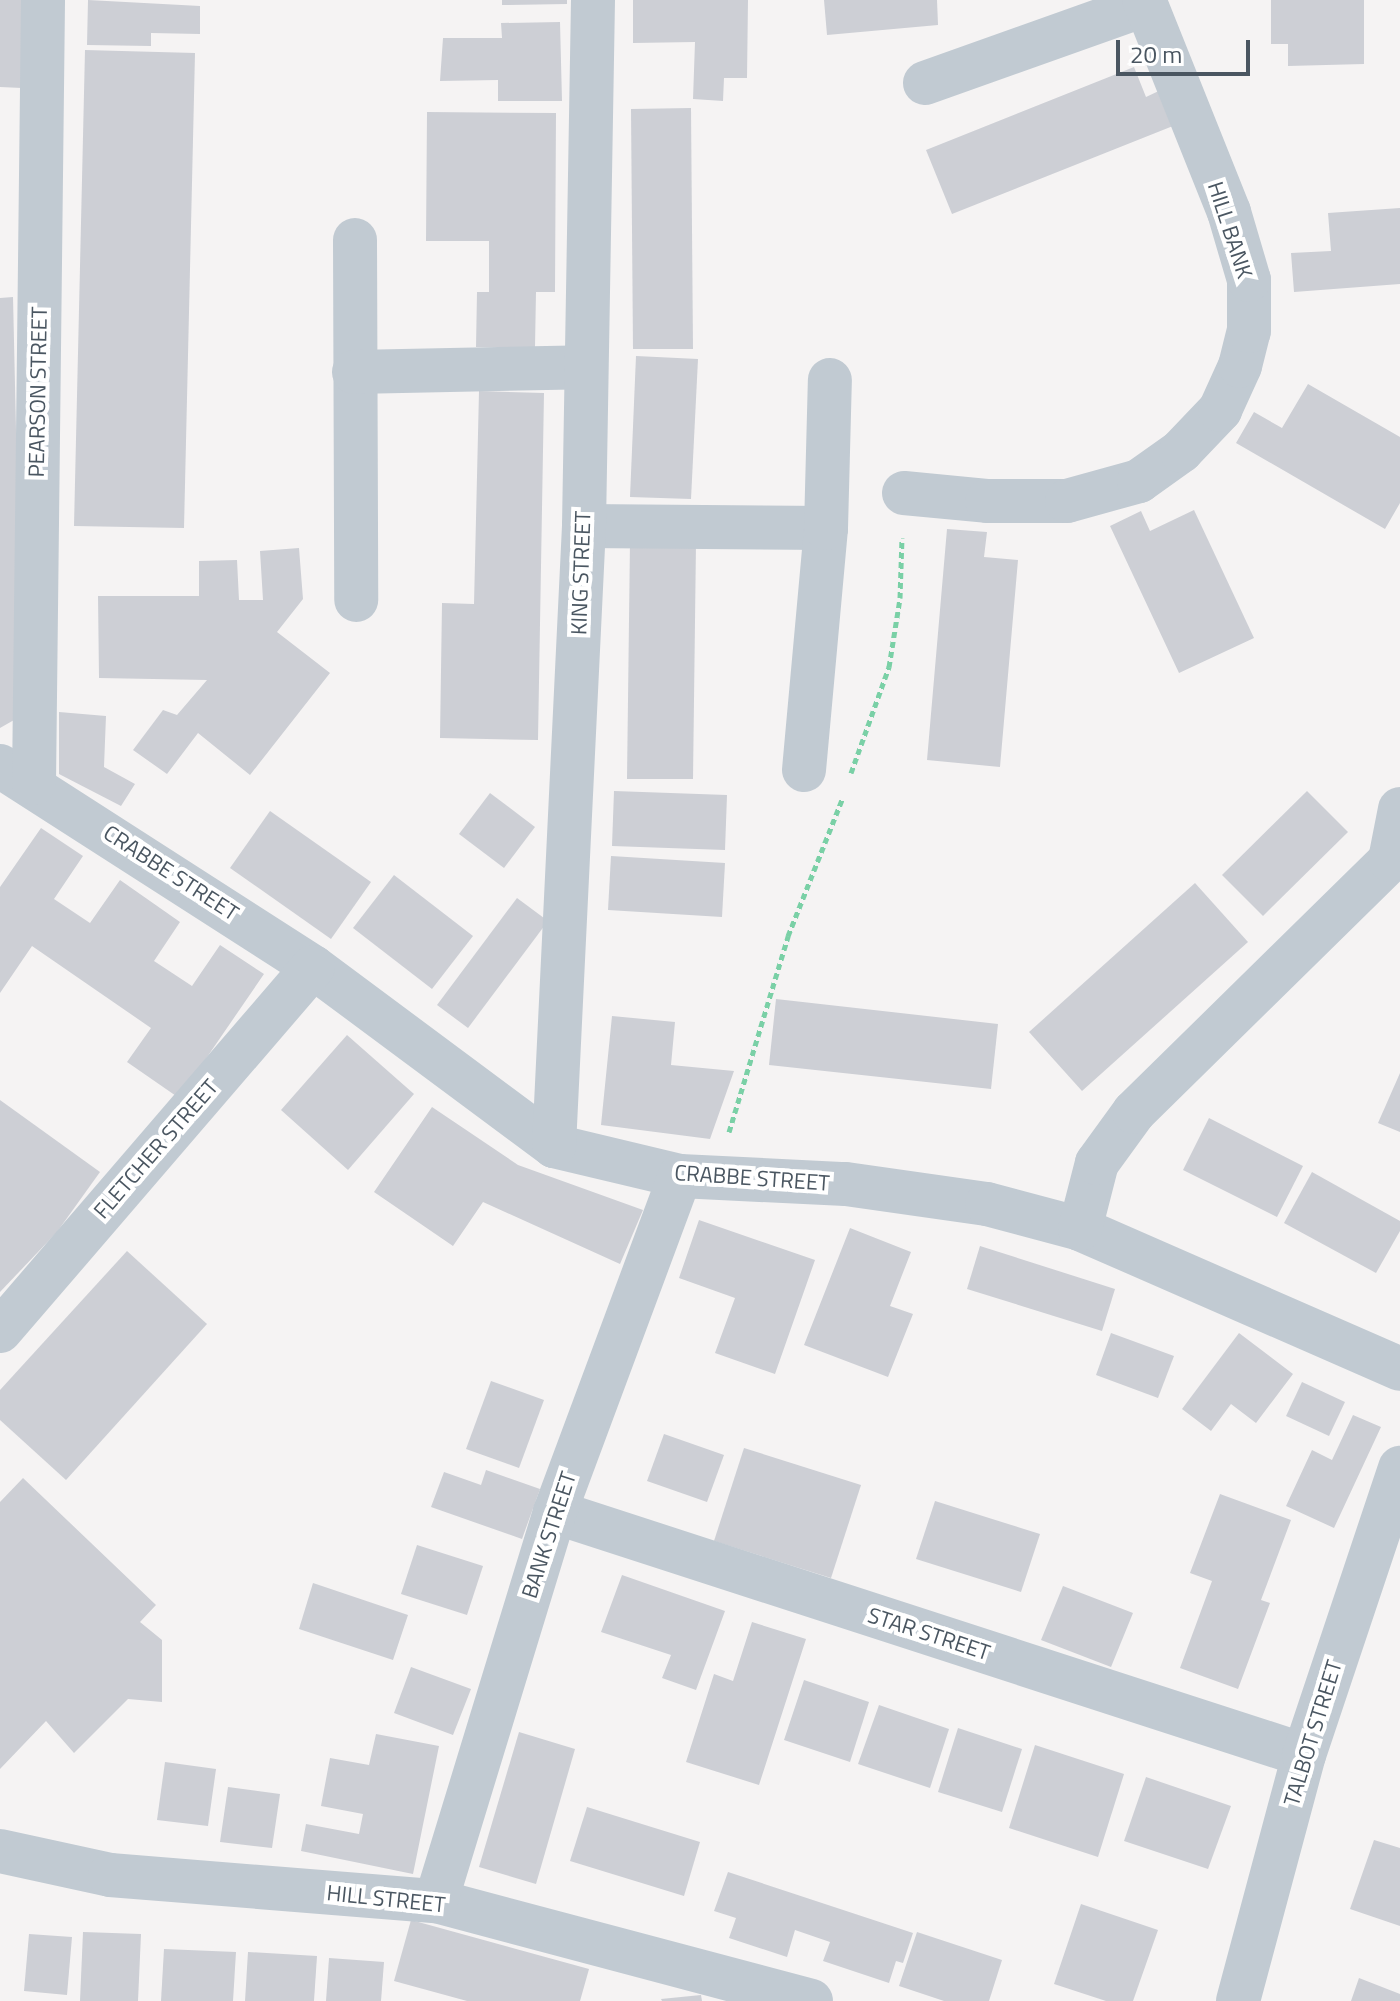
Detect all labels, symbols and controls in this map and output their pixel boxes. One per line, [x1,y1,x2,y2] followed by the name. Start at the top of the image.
[1120,24,1254,74] scale bar
[1130,36,1182,72] text: 20 m
[1202,178,1258,282] street label: HILL BANK
[23,306,53,478] street label: PEARSON STREET
[566,511,596,635] street label: KING STREET
[99,820,243,926] street label: CRABBE STREET
[88,1074,224,1224] street label: FLETCHER STREET
[673,1159,831,1197] street label: CRABBE STREET
[516,1468,582,1602] street label: BANK STREET
[865,1602,993,1666] street label: STAR STREET
[1278,1657,1348,1809] street label: TALBOT STREET
[325,1880,447,1918] street label: HILL STREET

